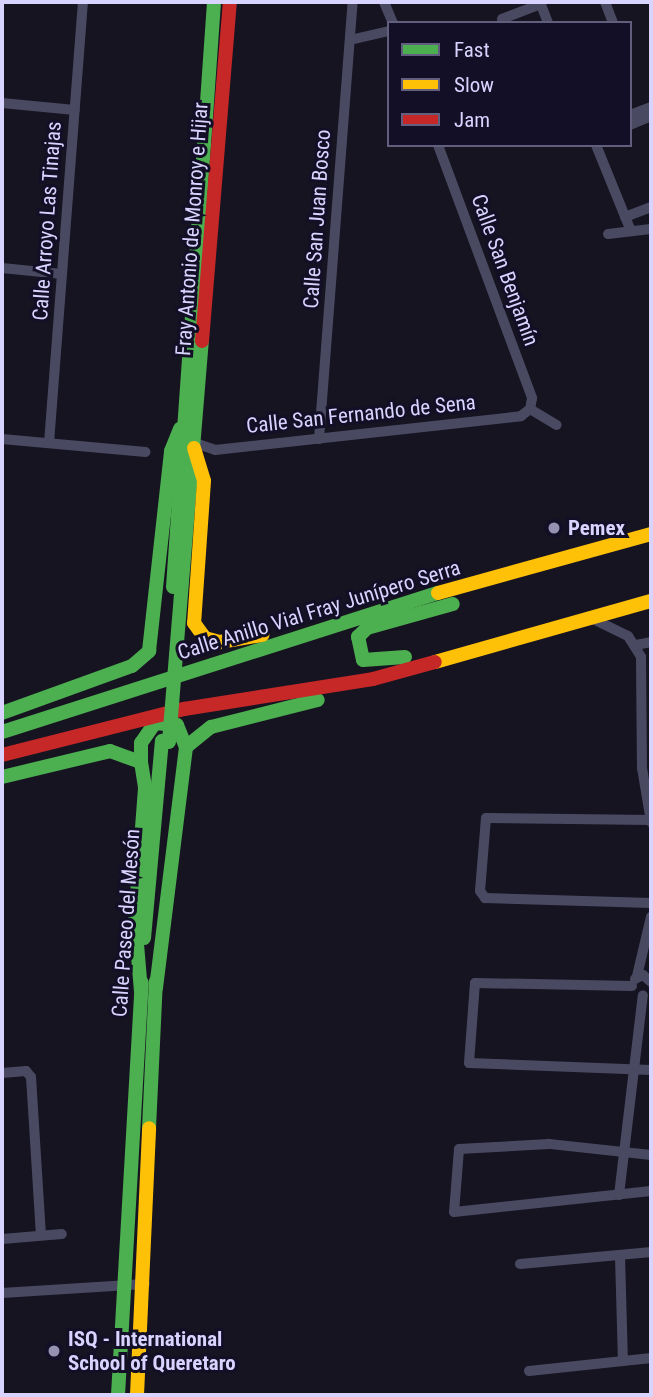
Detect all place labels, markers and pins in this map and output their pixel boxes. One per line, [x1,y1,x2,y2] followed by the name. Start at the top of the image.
[568,515,625,541] place label: Pemex
[546,520,562,536] marker: Pemex
[68,1326,236,1376] place label: ISQ - International School of Queretaro
[46,1343,62,1359] marker: ISQ - International School of Queretaro

